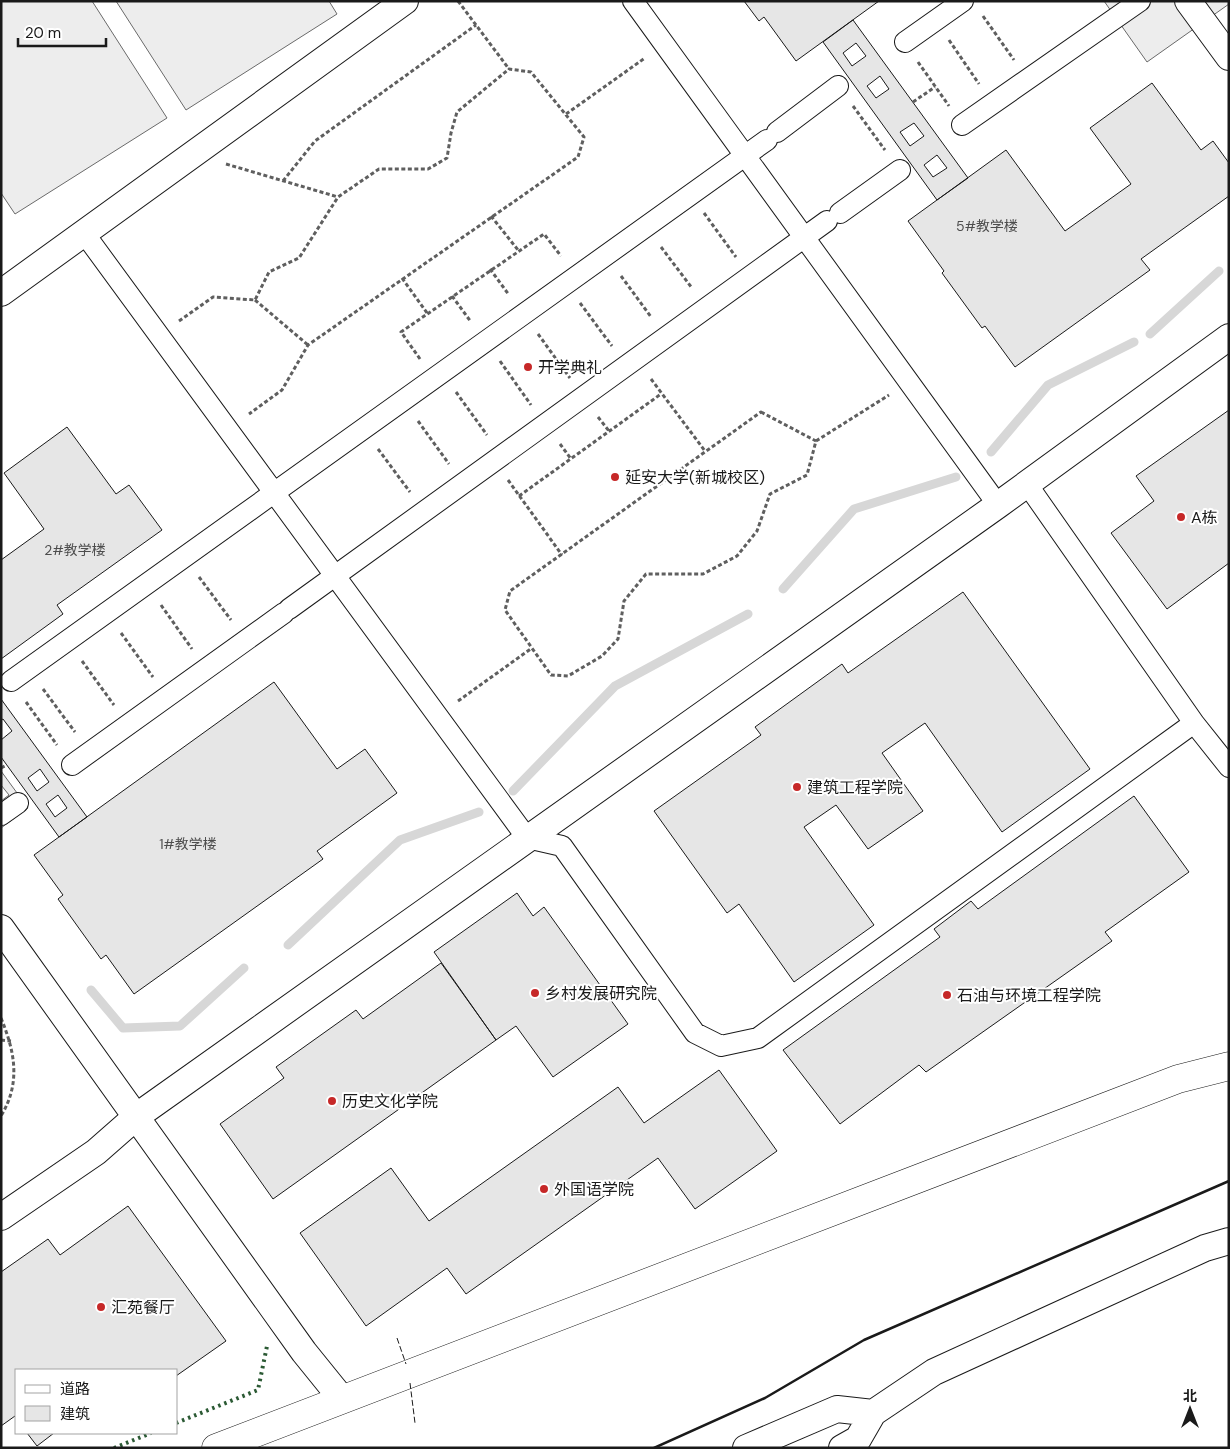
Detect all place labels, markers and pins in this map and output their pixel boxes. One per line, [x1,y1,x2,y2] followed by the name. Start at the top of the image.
[538,357,602,378] place label: 开学典礼
[522,361,534,373] marker: 开学典礼
[625,467,765,488] place label: 延安大学(新城校区)
[609,471,621,483] marker: 延安大学(新城校区)
[1191,507,1218,528] place label: A栋
[1175,511,1187,523] marker: A栋
[807,777,903,798] place label: 建筑工程学院
[791,781,803,793] marker: 建筑工程学院
[545,983,657,1004] place label: 乡村发展研究院
[957,985,1101,1006] place label: 石油与环境工程学院
[529,987,541,999] marker: 乡村发展研究院
[941,989,953,1001] marker: 石油与环境工程学院
[342,1091,438,1112] place label: 历史文化学院
[326,1095,338,1107] marker: 历史文化学院
[554,1179,634,1200] place label: 外国语学院
[538,1183,550,1195] marker: 外国语学院
[111,1297,175,1318] place label: 汇苑餐厅
[95,1301,107,1313] marker: 汇苑餐厅

